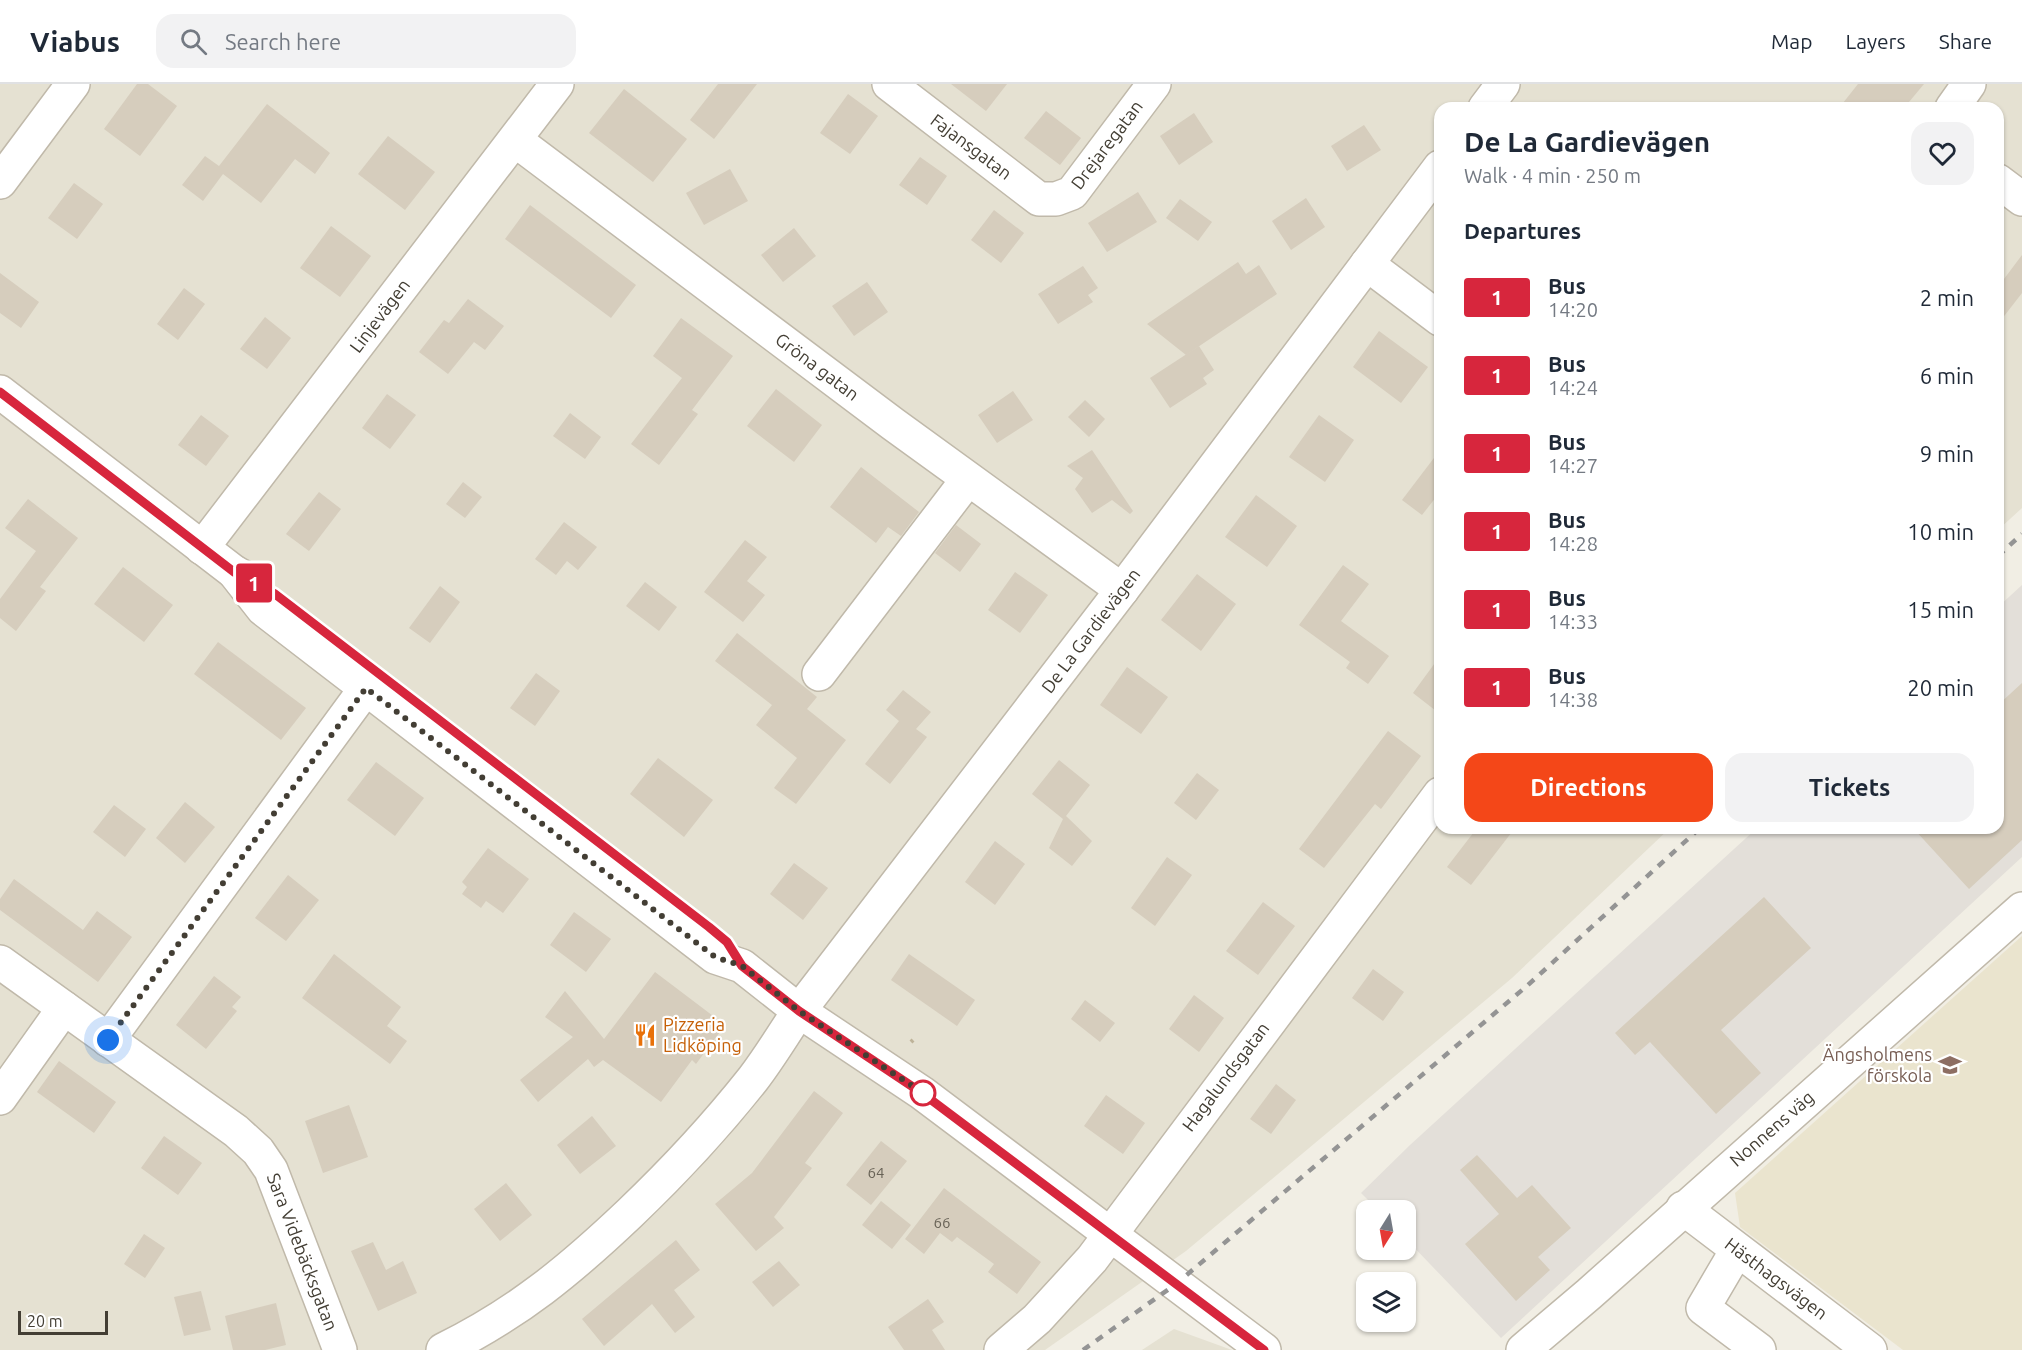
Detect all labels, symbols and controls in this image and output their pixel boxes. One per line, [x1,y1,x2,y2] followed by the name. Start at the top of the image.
[156,14,576,68] search box
[177,25,210,58] icon: search
[30,26,120,57] text: Viabus
[225,29,341,54] text: Search here
[1771,29,1812,53] text: Map
[1845,29,1906,53] text: Layers
[1939,29,1992,53] text: Share
[1066,96,1146,193] street label: Drejaregatan
[927,109,1016,183] street label: Fajansgatan
[1911,122,1974,185] button: heart
[1464,126,1710,157] text: De La Gardievägen
[1464,164,1641,187] text: Walk · 4 min · 250 m
[1464,218,1581,243] text: Departures
[1548,273,1586,298] text: Bus
[345,275,413,356] street label: Linjevägen
[1491,285,1503,309] text: 1
[1920,285,1974,310] text: 2 min
[1548,298,1598,321] text: 14:20
[772,328,863,404] street label: Gröna gatan
[1548,351,1586,376] text: Bus
[1491,363,1503,387] text: 1
[1920,363,1974,388] text: 6 min
[1548,376,1598,399] text: 14:24
[1548,429,1586,454] text: Bus
[1491,441,1503,465] text: 1
[1920,441,1974,466] text: 9 min
[1548,454,1598,477] text: 14:27
[1548,507,1586,532] text: Bus
[1491,519,1503,543] text: 1
[1907,519,1974,544] text: 10 min
[1548,532,1598,555] text: 14:28
[234,564,274,602] line badge: 1
[1037,564,1144,697] street label: De La Gardievägen
[248,571,260,595] text: 1
[1548,585,1586,610] text: Bus
[1491,597,1503,621] text: 1
[1907,597,1974,622] text: 15 min
[1548,610,1598,633] text: 14:33
[1548,663,1586,688] text: Bus
[1491,675,1503,699] text: 1
[1907,675,1974,700] text: 20 min
[1548,688,1598,711] text: 14:38
[1464,753,1713,822] button: Directions
[1725,753,1974,822] button: Tickets
[663,1014,742,1055] place label: Pizzeria Lidköping
[1178,1018,1273,1135] street label: Hagalundsgatan
[632,1022,658,1048] restaurant icon: Pizzeria Lidköping
[93,1025,123,1055] your location
[1823,1044,1932,1085] place label: Ängsholmens förskola
[1937,1052,1963,1078] school or university icon: Ängsholmens förskola
[910,1080,936,1106] unlabelled marker
[1725,1086,1817,1170] street label: Nonnens väg
[868,1164,884,1181] house number: 64
[264,1170,342,1333] street label: Sara Videbäcksgatan
[1356,1200,1416,1260] north arrow
[1356,1200,1416,1332] map controls
[934,1214,950,1231] house number: 66
[1721,1233,1832,1323] street label: Hästhagsvägen
[1356,1272,1416,1332] button: layers
[18,1308,108,1336] scale bar
[27,1312,63,1330] text: 20 m

